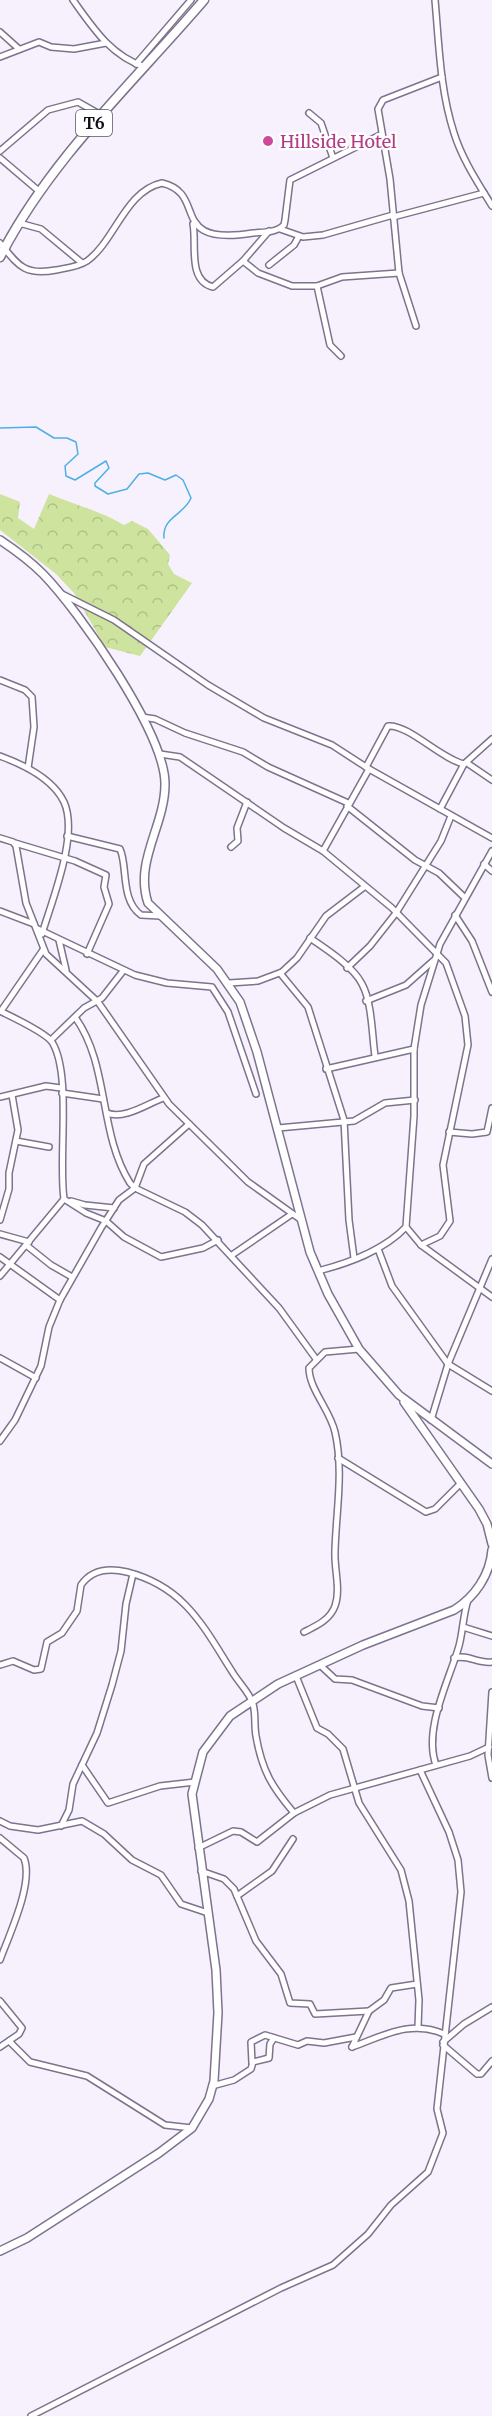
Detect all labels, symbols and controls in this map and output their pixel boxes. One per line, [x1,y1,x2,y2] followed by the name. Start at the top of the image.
[76,110,112,136] road number: T6
[280,130,397,153] place label: Hillside Hotel
[261,134,275,148] marker: Hillside Hotel

